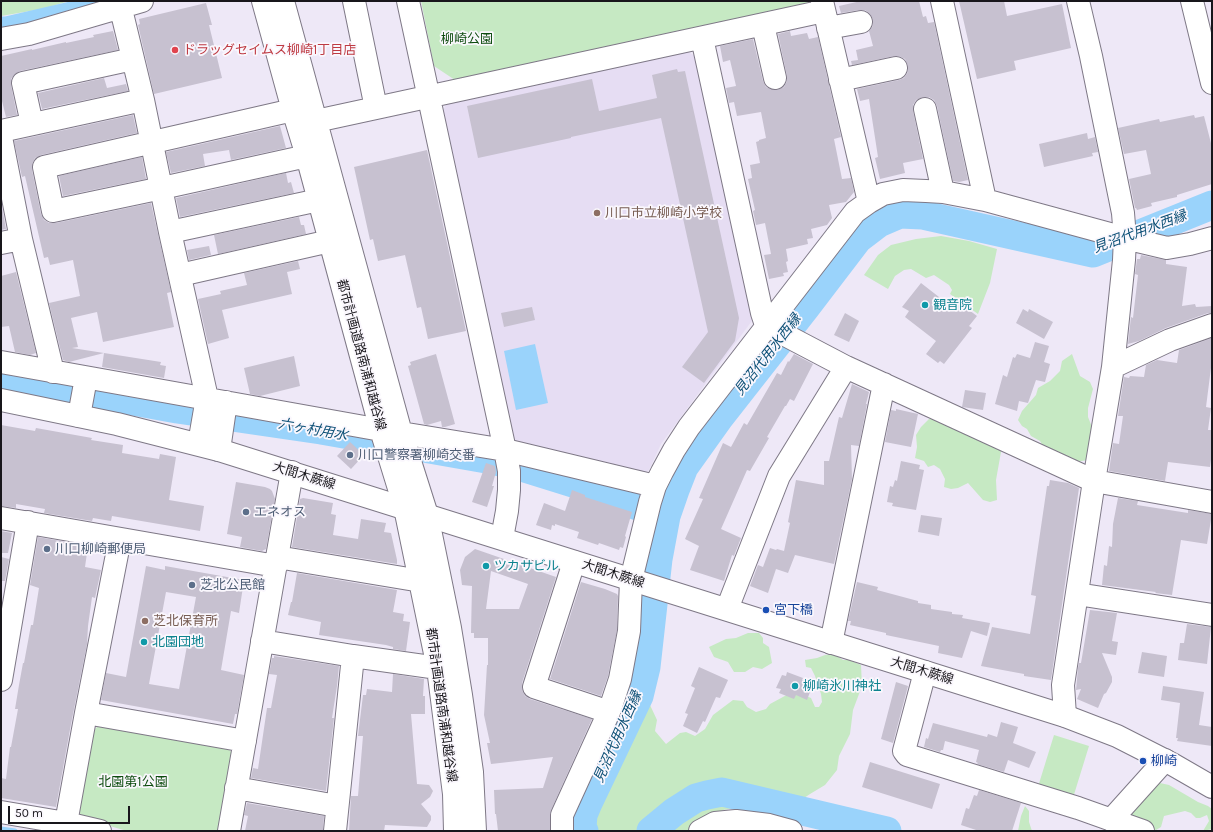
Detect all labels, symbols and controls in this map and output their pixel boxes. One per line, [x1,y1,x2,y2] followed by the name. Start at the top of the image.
[441,31,493,47] park label: 柳崎公園
[183,42,356,58] place label: ドラッグセイムス柳崎1丁目店
[170,45,180,55] marker: ドラッグセイムス柳崎1丁目店
[605,205,722,221] place label: 川口市立柳崎小学校
[1091,207,1189,257] water label: 見沼代用水西縁
[592,208,602,218] marker: 川口市立柳崎小学校
[333,278,389,432] street label: 都市計画道路南浦和越谷線
[933,297,972,313] place label: 観音院
[920,300,930,310] marker: 観音院
[731,311,805,399] water label: 見沼代用水西縁
[277,416,349,444] water label: 六ヶ村用水
[358,447,475,463] place label: 川口警察署柳崎交番
[345,450,355,460] marker: 川口警察署柳崎交番
[271,459,337,493] street label: 大間木蕨線
[254,504,306,520] place label: エネオス
[241,507,251,517] marker: エネオス
[55,541,146,557] place label: 川口柳崎郵便局
[42,544,52,554] marker: 川口柳崎郵便局
[580,557,646,591] street label: 大間木蕨線
[494,558,559,574] place label: ツカサビル
[481,561,491,571] marker: ツカサビル
[200,577,265,593] place label: 芝北公民館
[187,580,197,590] marker: 芝北公民館
[774,602,813,618] place label: 宮下橋
[761,605,771,615] marker: 宮下橋
[153,613,218,629] place label: 芝北保育所
[140,616,150,626] marker: 芝北保育所
[422,627,460,783] street label: 都市計画道路南浦和越谷線
[152,634,204,650] place label: 北園団地
[139,637,149,647] marker: 北園団地
[889,654,955,688] street label: 大間木蕨線
[803,678,881,694] place label: 柳崎氷川神社
[790,681,800,691] marker: 柳崎氷川神社
[590,689,646,785] water label: 見沼代用水西縁
[1151,753,1177,769] place label: 柳崎
[1138,756,1148,766] marker: 柳崎
[98,774,168,790] park label: 北園第1公園
[10,798,132,824] scale bar
[15,806,43,820] text: 50 m

